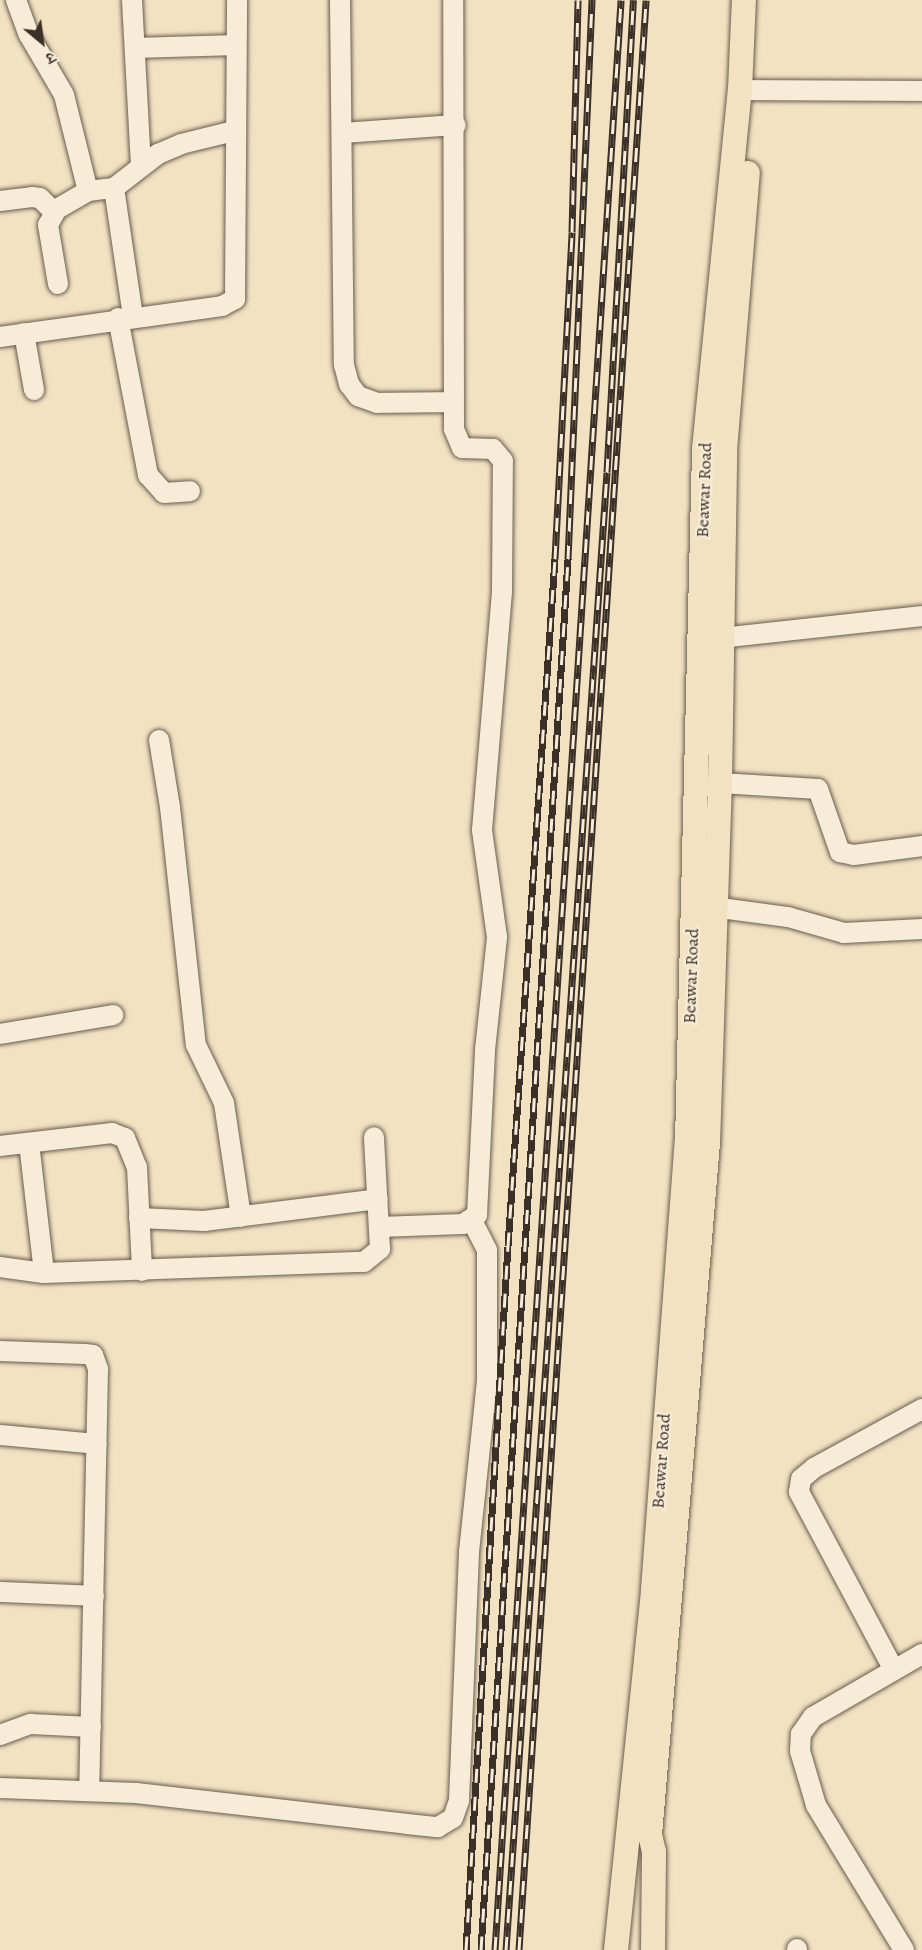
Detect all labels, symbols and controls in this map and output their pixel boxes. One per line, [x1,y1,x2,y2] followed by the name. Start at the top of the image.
[12,12,72,72] north arrow
[42,46,60,69] text: उ
[692,442,716,538] street label: Beawar Road
[679,928,703,1024] street label: Beawar Road
[647,1413,675,1509] street label: Beawar Road

